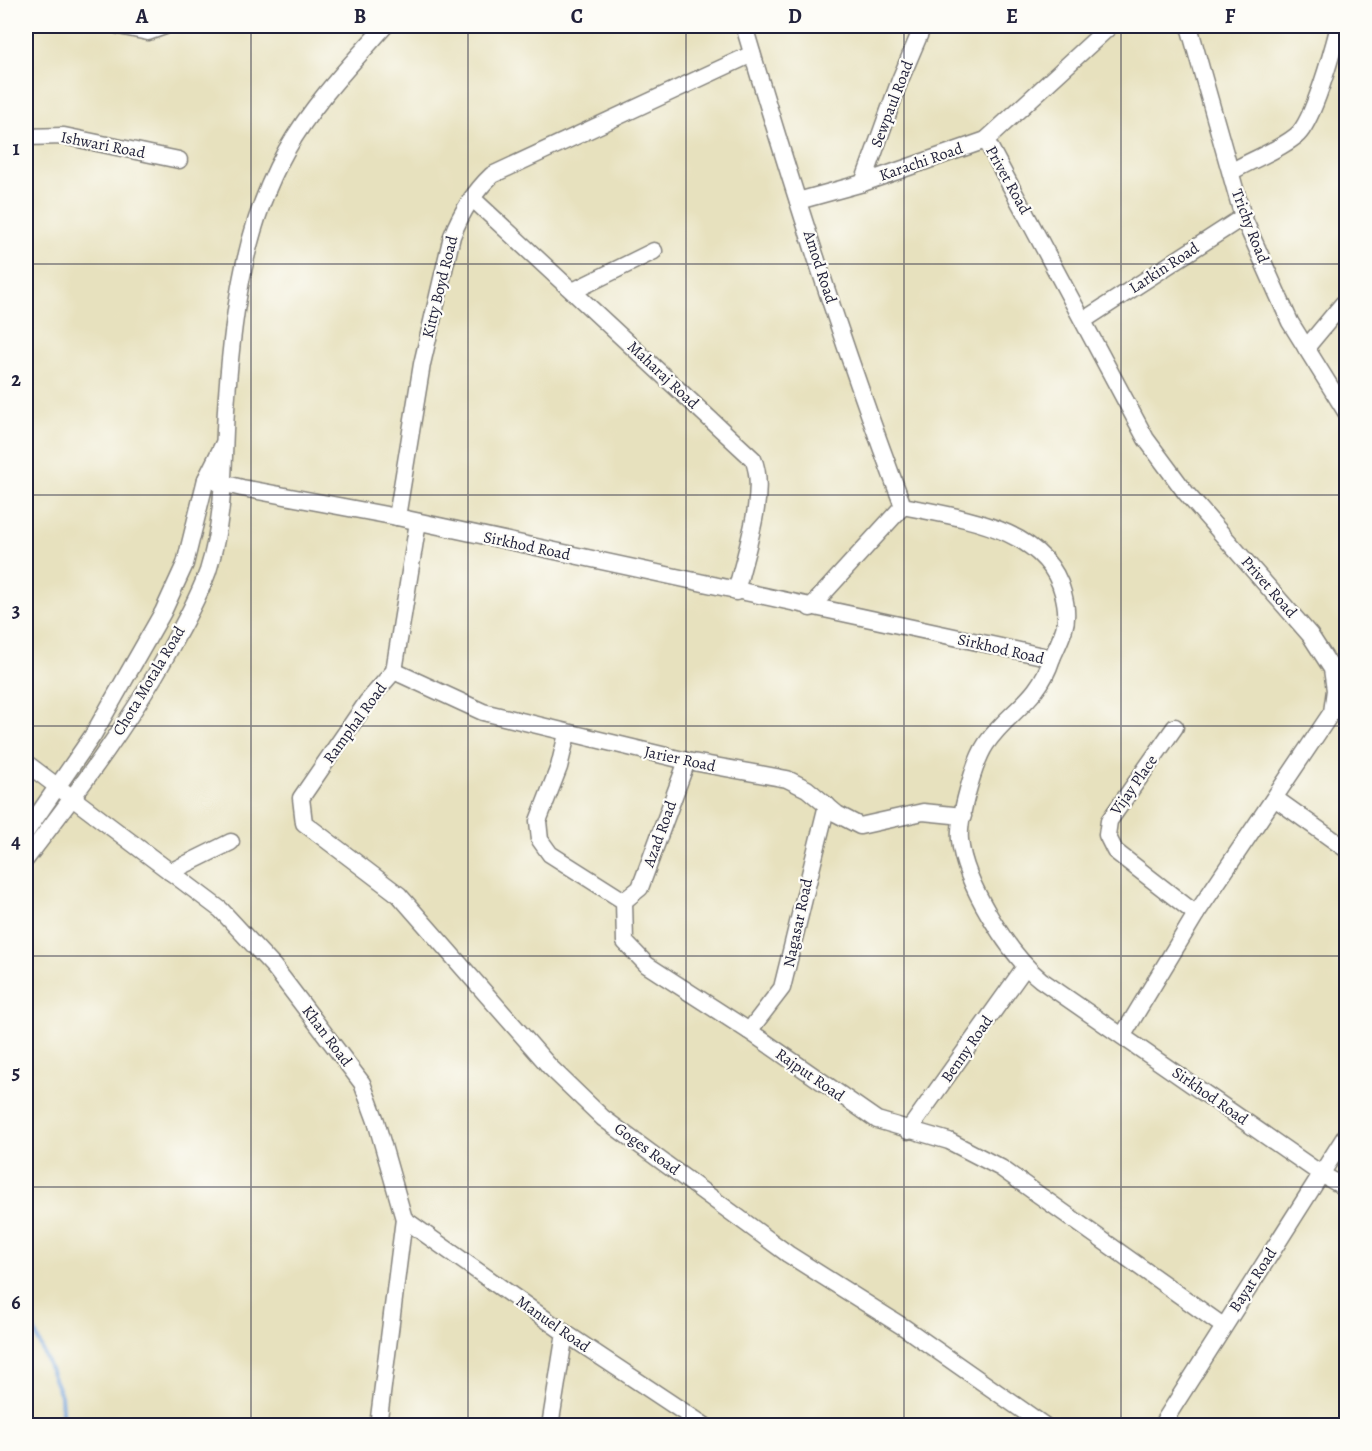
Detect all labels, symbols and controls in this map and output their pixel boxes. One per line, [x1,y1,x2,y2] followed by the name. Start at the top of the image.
[135,3,149,30] text: A
[354,3,366,30] text: B
[571,3,583,30] text: C
[788,3,802,30] text: D
[1006,3,1018,30] text: E
[1225,3,1236,30] text: F
[865,57,919,151] street label: Sewpaul Road
[59,126,148,164] street label: Ishwari Road
[12,135,20,162] text: 1
[876,137,966,187] street label: Karachi Road
[980,142,1036,219] street label: Privet Road
[1226,186,1274,267] street label: Trichy Road
[798,227,842,307] street label: Amod Road
[417,233,463,340] street label: Kitty Boyd Road
[1125,237,1204,299] street label: Larkin Road
[622,336,704,414] street label: Maharaj Road
[11,366,21,393] text: 2
[481,526,573,566] street label: Sirkhod Road
[1236,551,1302,623] street label: Privet Road
[12,597,20,624] text: 3
[108,622,191,740] street label: Chota Motala Road
[955,628,1047,670] street label: Sirkhod Road
[318,678,392,768] street label: Ramphal Road
[642,741,718,777] street label: Jarier Road
[1105,750,1163,820] street label: Vijay Place
[637,797,682,871] street label: Azad Road
[11,828,21,855] text: 4
[778,876,818,970] street label: Nagasar Road
[297,1001,357,1071] street label: Khan Road
[936,1011,998,1087] street label: Benny Road
[771,1043,849,1107] street label: Rajput Road
[12,1059,20,1086] text: 5
[1167,1062,1253,1131] street label: Sirkhod Road
[610,1118,685,1181] street label: Goges Road
[1224,1243,1282,1317] street label: Bayat Road
[11,1289,21,1316] text: 6
[512,1290,595,1358] street label: Manuel Road

